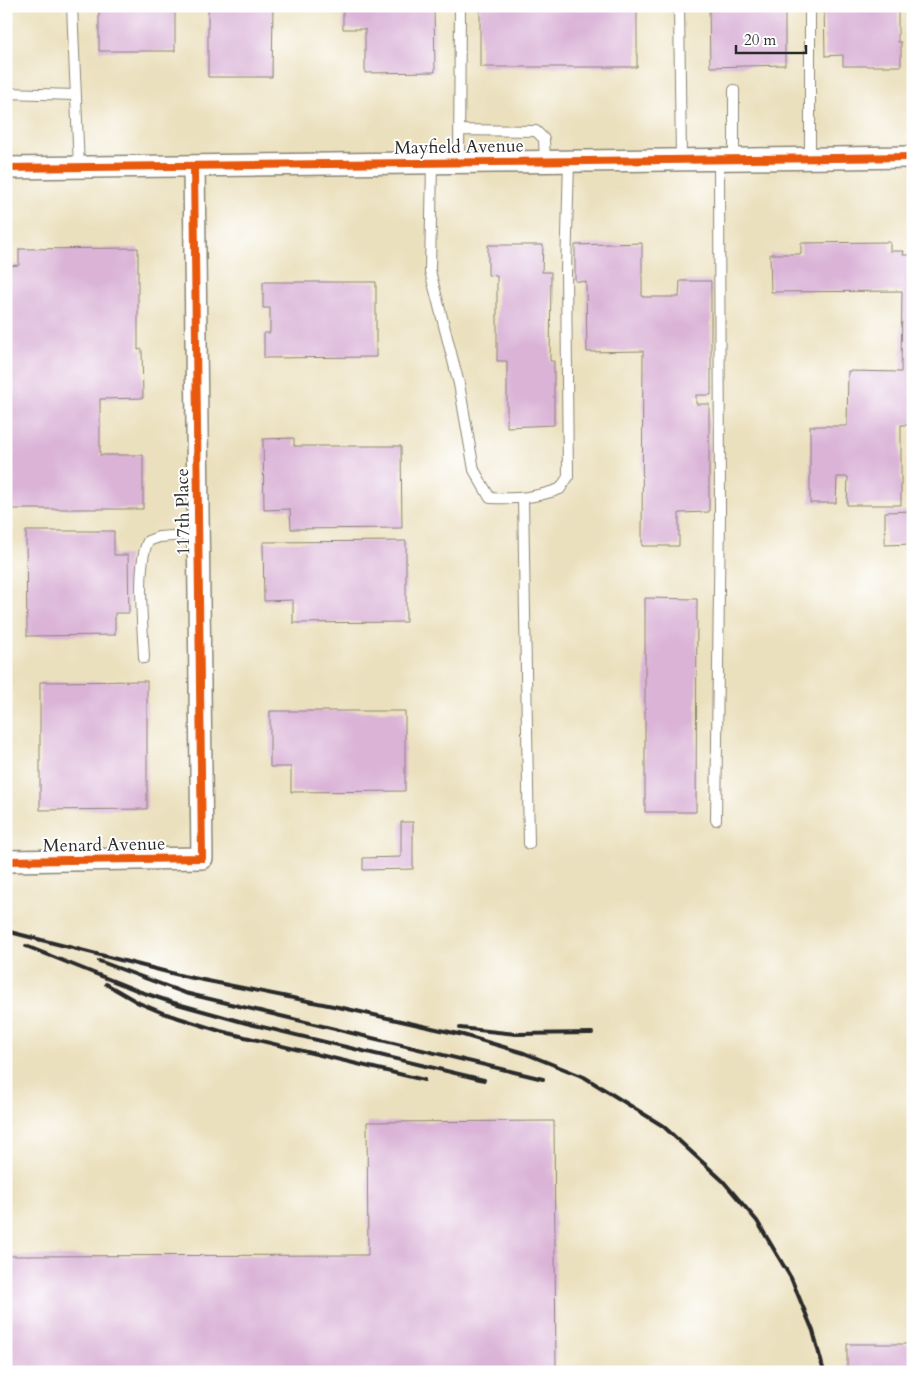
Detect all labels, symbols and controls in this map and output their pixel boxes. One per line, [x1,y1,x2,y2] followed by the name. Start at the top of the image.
[736,22,806,54] scale bar
[744,30,776,50] text: 20 m
[394,133,524,161] street label: Mayfield Avenue
[170,468,196,556] street label: 117th Place
[43,831,165,859] street label: Menard Avenue

